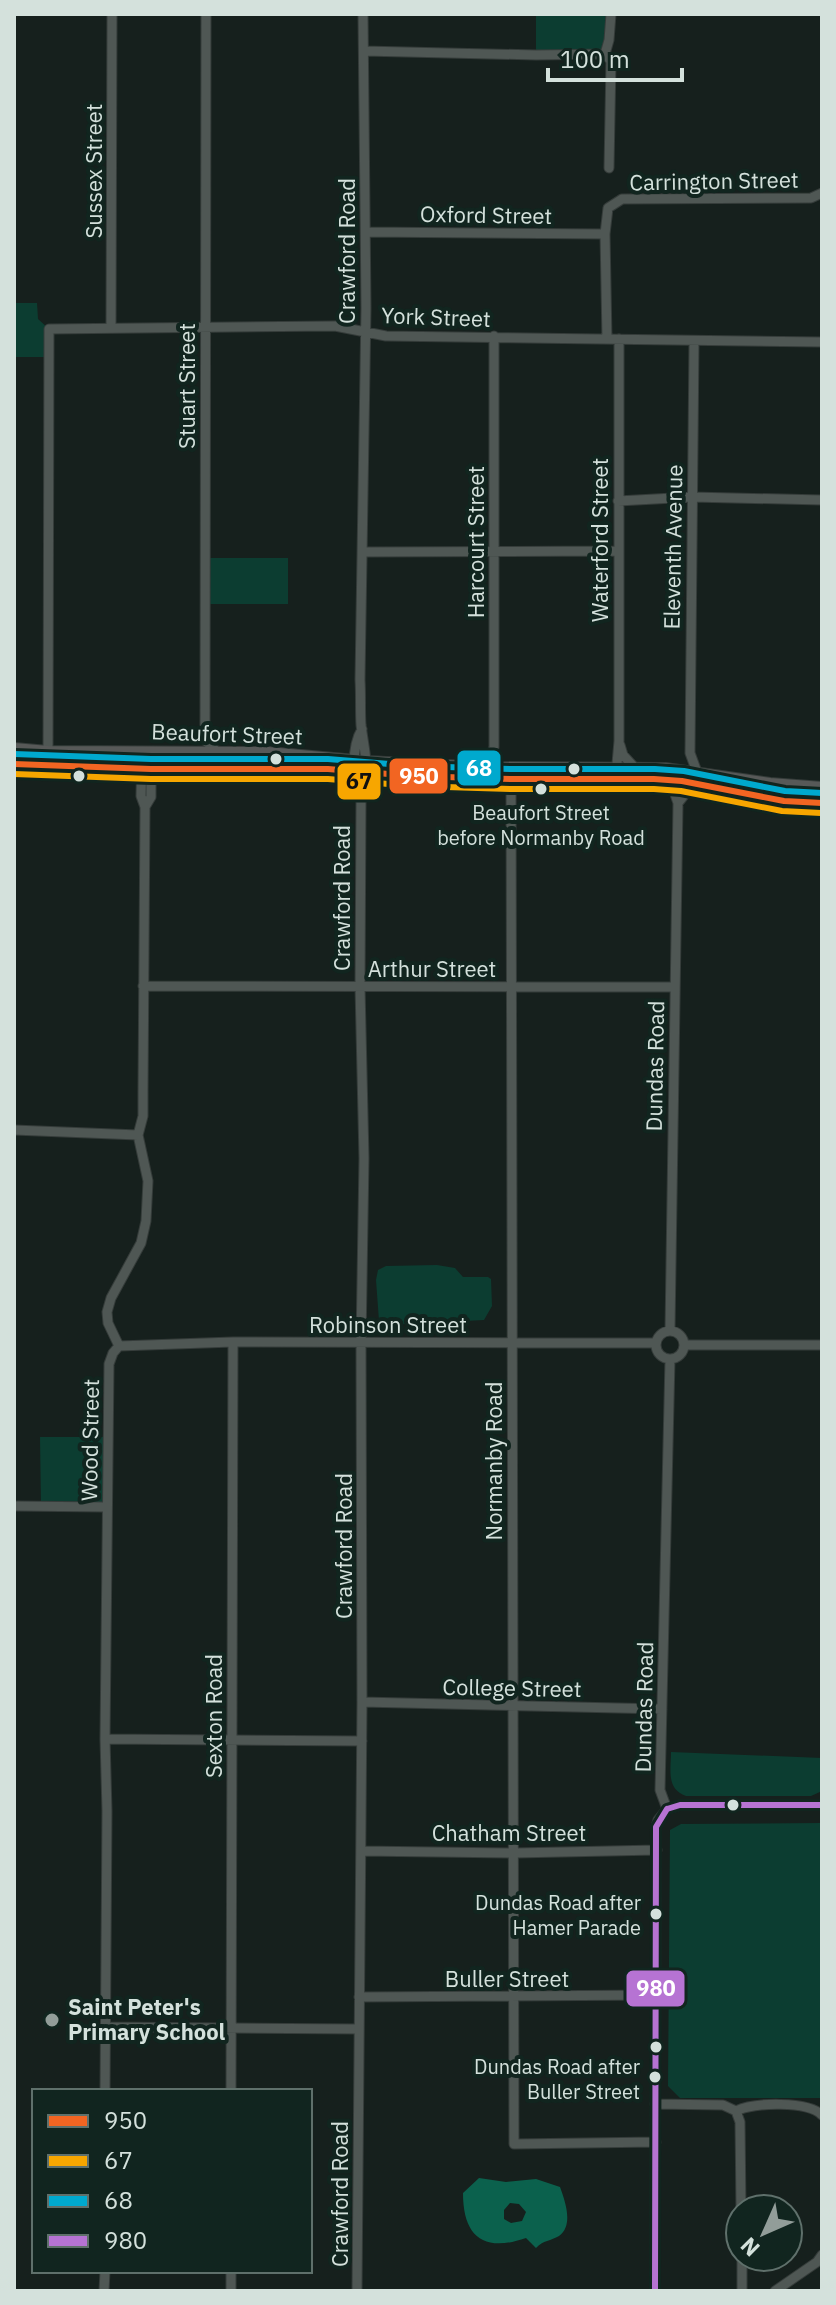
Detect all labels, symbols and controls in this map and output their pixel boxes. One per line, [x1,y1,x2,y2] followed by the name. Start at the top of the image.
[548,32,682,82] scale bar
[560,43,630,75] text: 100 m
[79,103,108,239] street label: Sussex Street
[629,165,799,196] street label: Carrington Street
[332,178,361,324] street label: Crawford Road
[420,199,552,230] street label: Oxford Street
[381,300,491,333] street label: York Street
[172,323,201,449] street label: Stuart Street
[585,458,614,622] street label: Waterford Street
[657,464,688,630] street label: Eleventh Avenue
[461,466,490,618] street label: Harcourt Street
[151,716,303,751] street label: Beaufort Street
[456,749,502,787] line badge: 68
[268,751,284,767] unlabelled marker
[466,753,492,782] text: 68
[388,757,449,795] line badge: 950
[399,761,439,790] text: 950
[566,761,582,777] unlabelled marker
[336,762,382,801] line badge: 67
[346,766,372,795] text: 67
[71,768,87,784] unlabelled marker
[533,781,549,797] marker: Beaufort Street before Normanby Road
[437,799,645,851] place label: Beaufort Street before Normanby Road
[327,825,356,971] street label: Crawford Road
[368,954,496,983] street label: Arthur Street
[639,1000,670,1132] street label: Dundas Road
[309,1310,467,1339] street label: Robinson Street
[74,1379,105,1501] street label: Wood Street
[479,1382,508,1540] street label: Normanby Road
[329,1473,358,1619] street label: Crawford Road
[628,1641,659,1773] street label: Dundas Road
[199,1654,228,1778] street label: Sexton Road
[442,1672,582,1703] street label: College Street
[725,1797,741,1813] unlabelled marker
[432,1818,586,1847] street label: Chatham Street
[475,1889,641,1941] place label: Dundas Road after Hamer Parade
[648,1906,664,1922] marker: Dundas Road after Hamer Parade
[445,1964,569,1993] street label: Buller Street
[625,1969,686,2008] line badge: 980
[636,1973,676,2002] text: 980
[68,1992,226,2046] place label: Saint Peter's Primary School
[43,2011,61,2029] marker: Saint Peter's Primary School
[648,2039,664,2055] unlabelled marker
[474,2053,640,2105] place label: Dundas Road after Buller Street
[647,2069,663,2085] marker: Dundas Road after Buller Street
[32,2089,312,2273] legend
[104,2104,147,2136] text: 950
[325,2121,354,2267] street label: Crawford Road
[104,2144,133,2176] text: 67
[104,2184,133,2216] text: 68
[724,2193,804,2273] north arrow
[104,2224,147,2256] text: 980
[734,2232,765,2263] text: N

